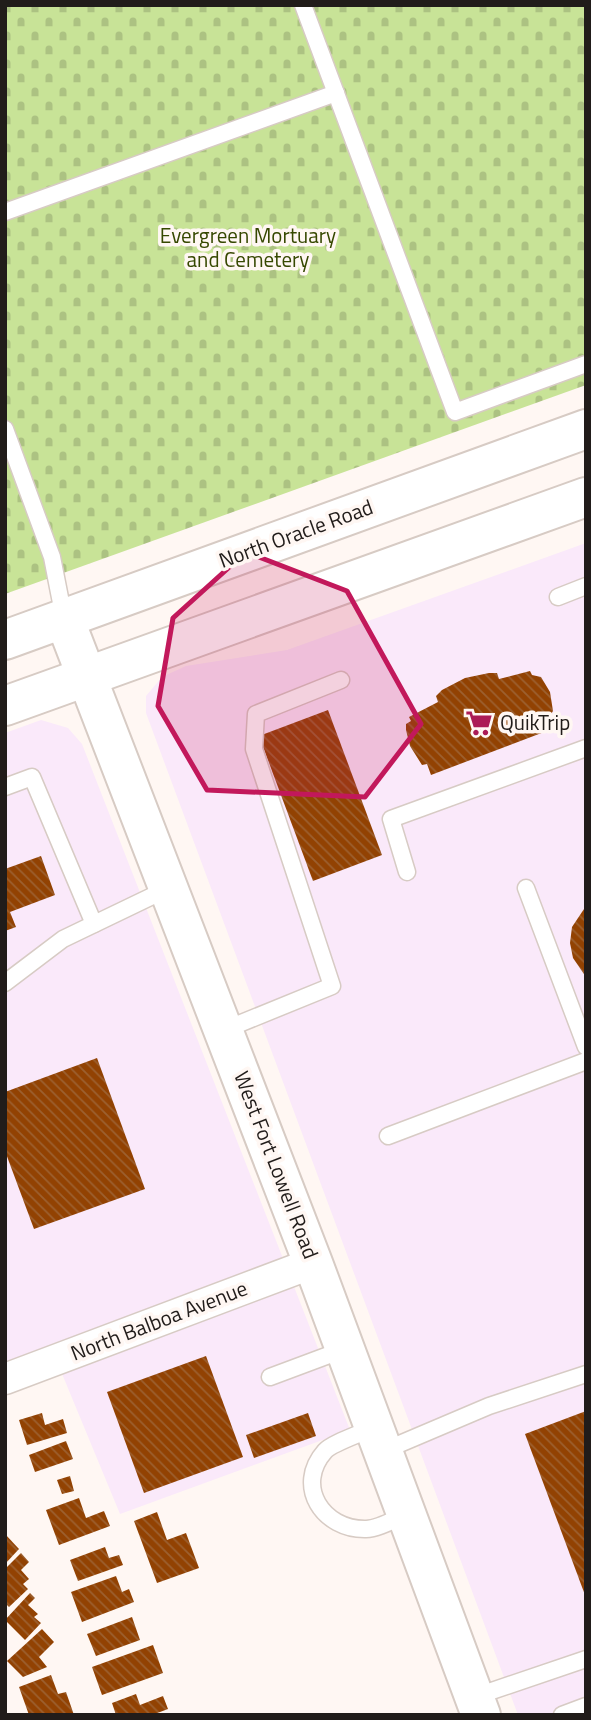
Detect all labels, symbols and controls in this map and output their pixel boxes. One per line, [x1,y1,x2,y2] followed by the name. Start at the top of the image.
[160,219,336,275] park label: Evergreen Mortuary and Cemetery
[214,490,377,576] street label: North Oracle Road
[500,706,570,738] place label: QuikTrip
[464,708,494,738] supermarket icon: QuikTrip
[226,1066,327,1263] street label: West Fort Lowell Road
[66,1272,252,1369] street label: North Balboa Avenue

